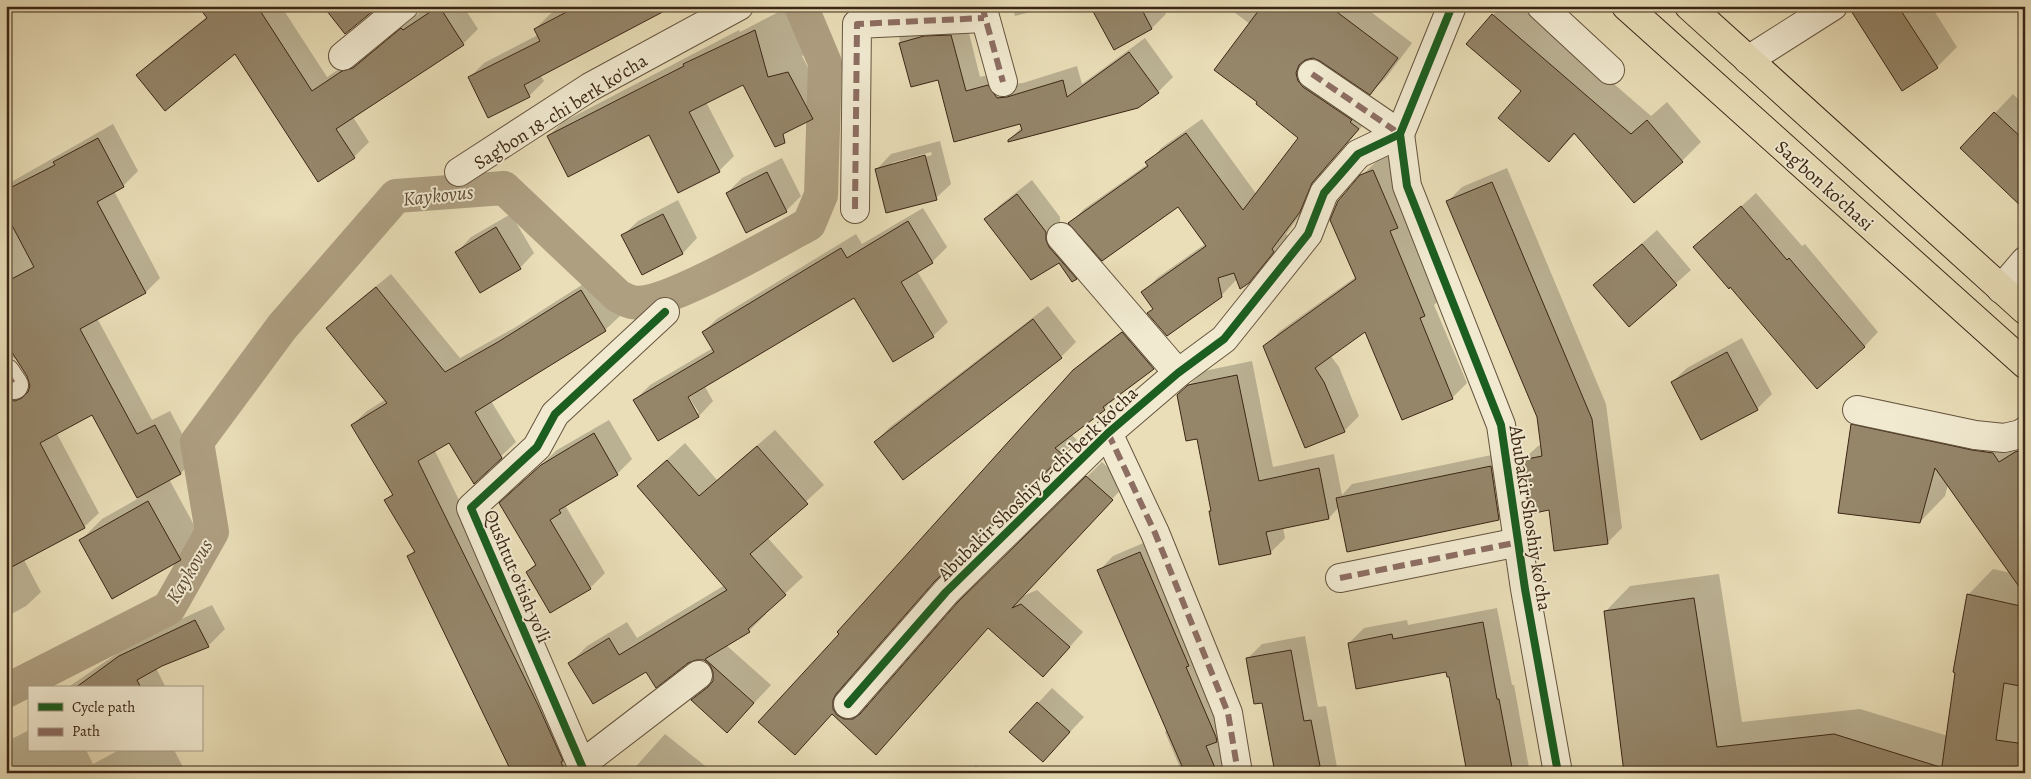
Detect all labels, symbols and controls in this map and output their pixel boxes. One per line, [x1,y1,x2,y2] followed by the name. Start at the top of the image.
[469,48,653,176] street label: Sag'bon 18-chi berk ko'cha
[1769,134,1879,237] street label: Sag’bon ko’chasi
[401,178,475,213] water label: Kaykovus
[931,381,1144,587] street label: Abubakir Shoshiy 6-chi berk ko'cha
[1502,422,1558,613] street label: Abubakir Shoshiy ko'cha
[477,506,557,647] street label: Qushtut o'tish yo'li
[160,534,219,609] water label: Kaykovus
[28,686,202,752] legend
[72,697,135,717] text: Cycle path
[72,721,100,741] text: Path

